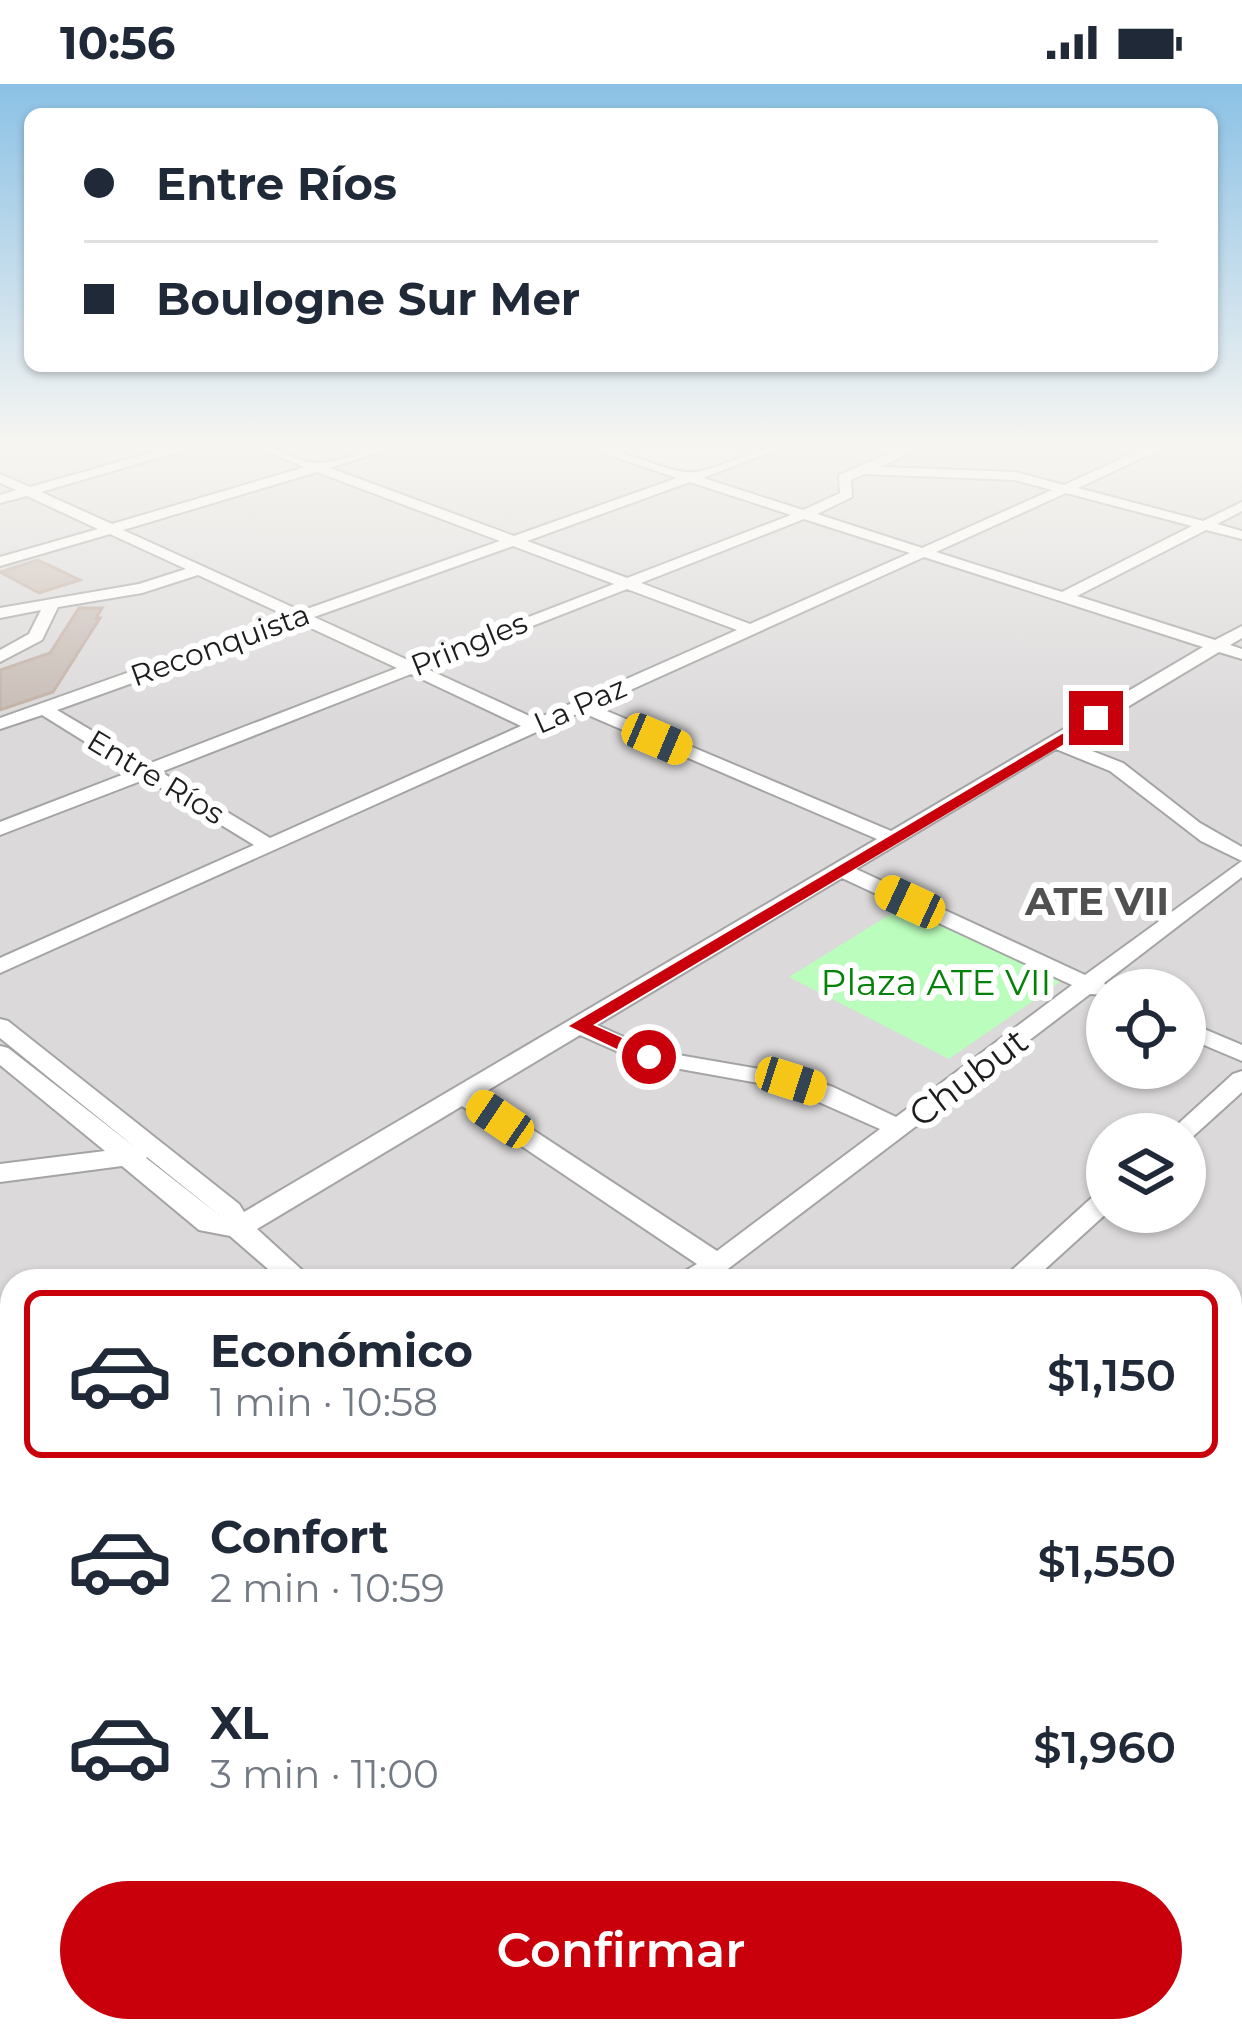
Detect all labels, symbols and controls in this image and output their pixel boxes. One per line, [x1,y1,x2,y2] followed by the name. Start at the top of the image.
[60,15,175,70] text: 10:56
[156,156,397,211] text: Entre Ríos
[156,271,580,326] text: Boulogne Sur Mer
[125,595,315,695] street label: Reconquista
[405,604,533,684] street label: Pringles
[528,668,632,742] street label: La Paz
[1069,691,1123,745] route end
[617,708,697,770] car
[81,722,231,832] street label: Entre Ríos
[870,870,950,934] car
[1024,877,1169,925] district label: ATE VII
[821,960,1051,1004] park label: Plaza ATE VII
[1086,969,1206,1233] map controls
[1086,969,1206,1089] button: locate
[900,1018,1036,1136] street label: Chubut
[622,1030,676,1084] route start
[751,1053,831,1109] car
[460,1084,540,1154] car
[1086,1113,1206,1233] button: layers
[66,1320,174,1428] icon: car
[210,1323,473,1378] text: Económico
[1047,1347,1176,1402] text: $1,150
[210,1378,438,1426] text: 1 min · 10:58
[66,1506,174,1614] icon: car
[210,1509,389,1564] text: Confort
[1037,1533,1176,1588] text: $1,550
[210,1564,445,1612] text: 2 min · 10:59
[66,1692,174,1800] icon: car
[210,1695,268,1750] text: XL
[1033,1719,1176,1774] text: $1,960
[210,1750,439,1798] text: 3 min · 11:00
[60,1881,1182,2019] button: Confirmar

